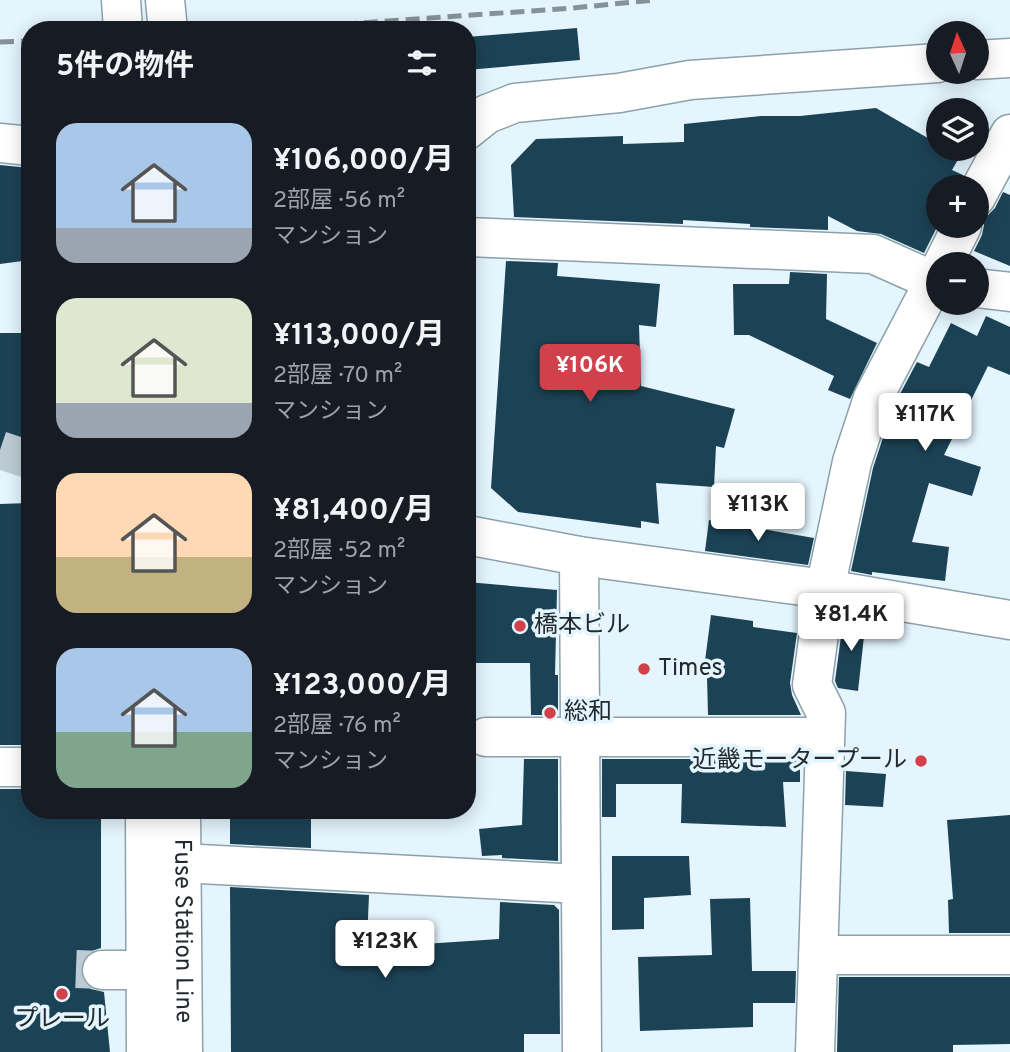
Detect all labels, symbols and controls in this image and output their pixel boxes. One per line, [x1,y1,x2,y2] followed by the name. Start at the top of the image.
[926,21,989,84] north arrow
[926,21,989,315] map controls
[403,44,441,82] icon: filters
[56,49,194,86] text: 5件の物件
[926,98,989,161] button: layers
[273,143,454,180] text: ¥106,000/月
[112,151,196,235] icon: home
[926,175,989,238] button: +
[273,187,405,216] text: 2部屋 · 56 m²
[273,223,388,252] text: マンション
[926,252,989,315] button: −
[273,318,445,355] text: ¥113,000/月
[112,326,196,410] icon: home
[541,344,639,404] pin: ¥106K
[556,352,624,381] text: ¥106K
[273,362,402,391] text: 2部屋 · 70 m²
[876,393,974,453] pin: ¥117K
[273,398,388,427] text: マンション
[895,401,955,430] text: ¥117K
[709,484,807,543] pin: ¥113K
[727,491,789,520] text: ¥113K
[273,493,434,530] text: ¥81,400/月
[112,501,196,585] icon: home
[273,537,405,566] text: 2部屋 · 52 m²
[273,573,388,602] text: マンション
[794,594,908,653] pin: ¥81.4K
[814,601,888,630] text: ¥81.4K
[534,611,630,641] place label: 橋本ビル
[512,618,528,634] marker: 橋本ビル
[658,654,723,684] place label: Times
[636,661,652,677] marker: Times
[273,668,451,705] text: ¥123,000/月
[112,676,196,760] icon: home
[564,698,612,728] place label: 総和
[542,705,558,721] marker: 総和
[273,712,401,741] text: 2部屋 · 76 m²
[692,746,907,776] place label: 近畿モータープール
[273,748,388,777] text: マンション
[913,753,929,769] marker: 近畿モータープール
[166,839,198,1023] street label: Fuse Station Line
[336,920,434,980] pin: ¥123K
[351,928,419,957] text: ¥123K
[54,986,70,1002] marker: プレール
[14,1005,110,1035] place label: プレール

